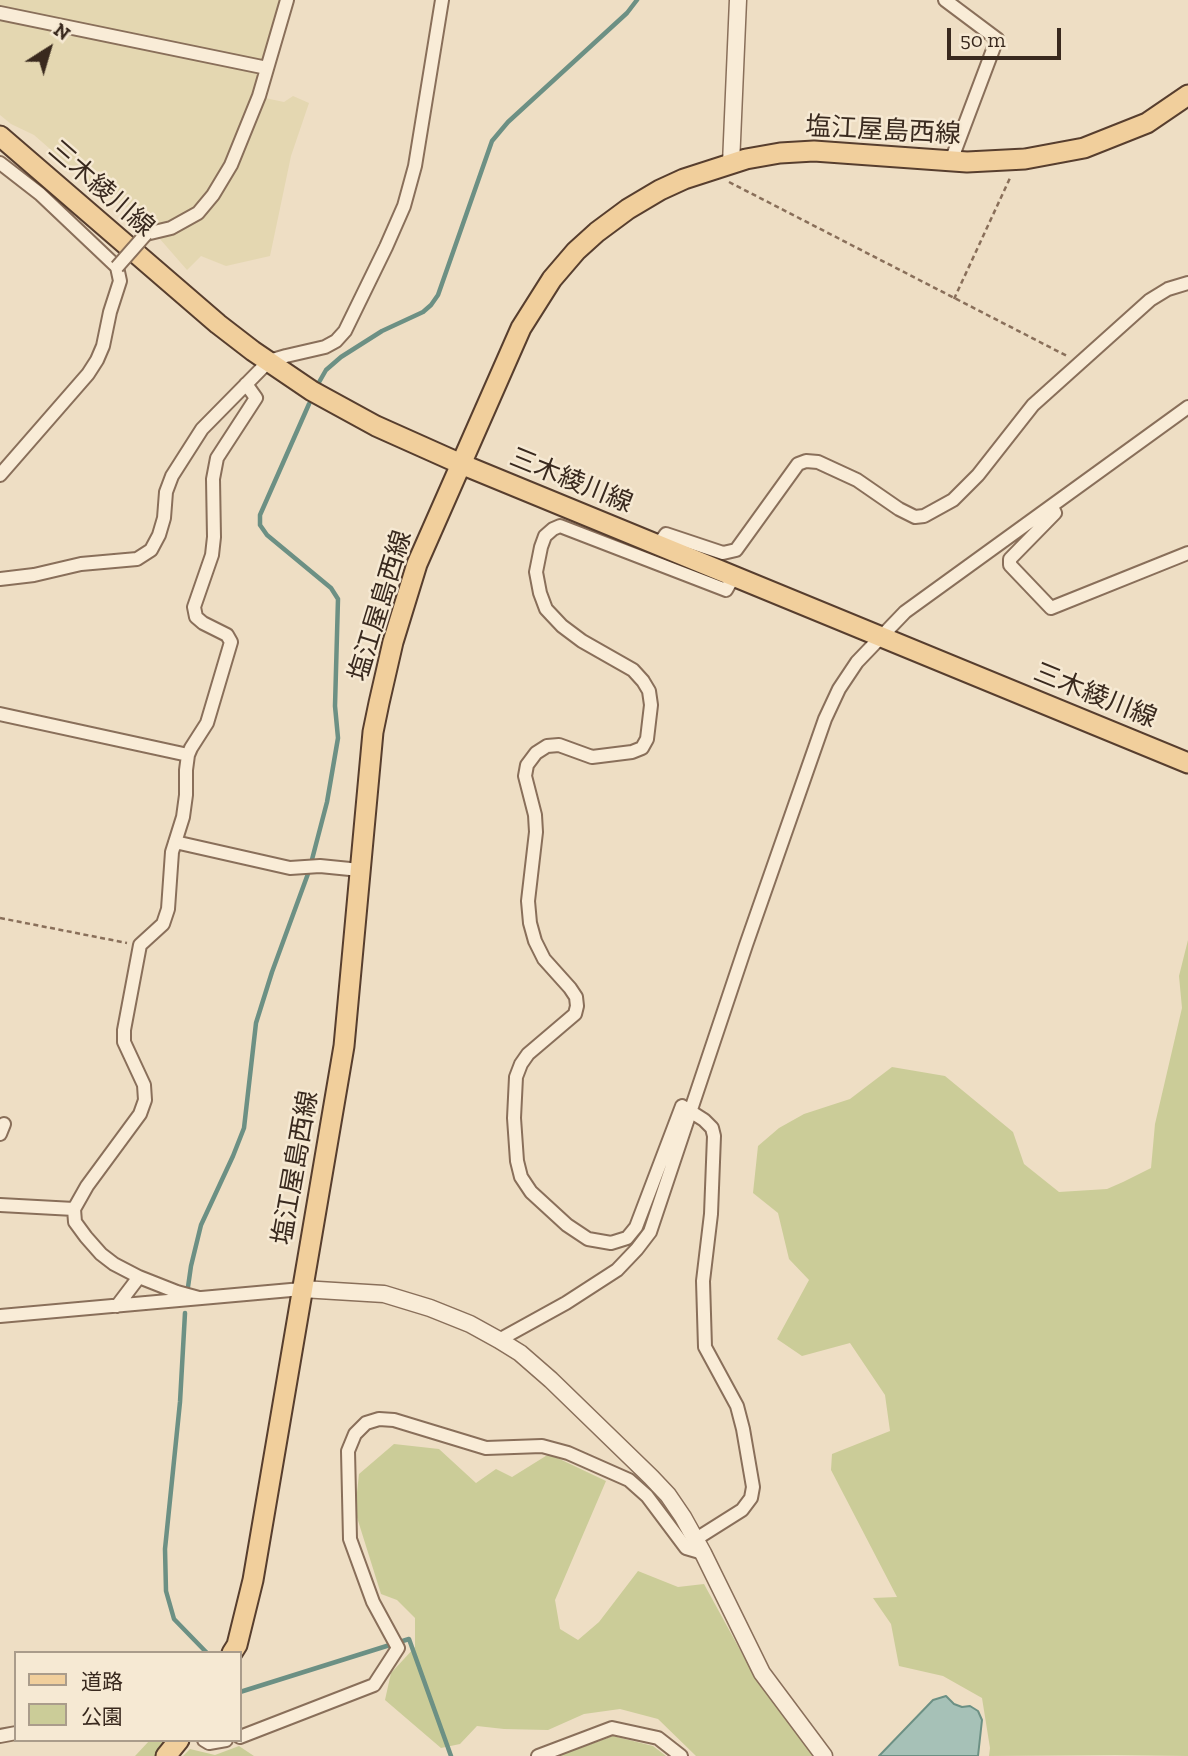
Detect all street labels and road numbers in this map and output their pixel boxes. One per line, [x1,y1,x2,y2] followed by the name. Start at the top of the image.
[804,111,962,151] street label: 塩江屋島西線
[42,135,160,243] street label: 三木綾川線
[505,442,637,520] street label: 三木綾川線
[343,527,419,685] street label: 塩江屋島西線
[1029,657,1161,735] street label: 三木綾川線
[267,1088,325,1248] street label: 塩江屋島西線

